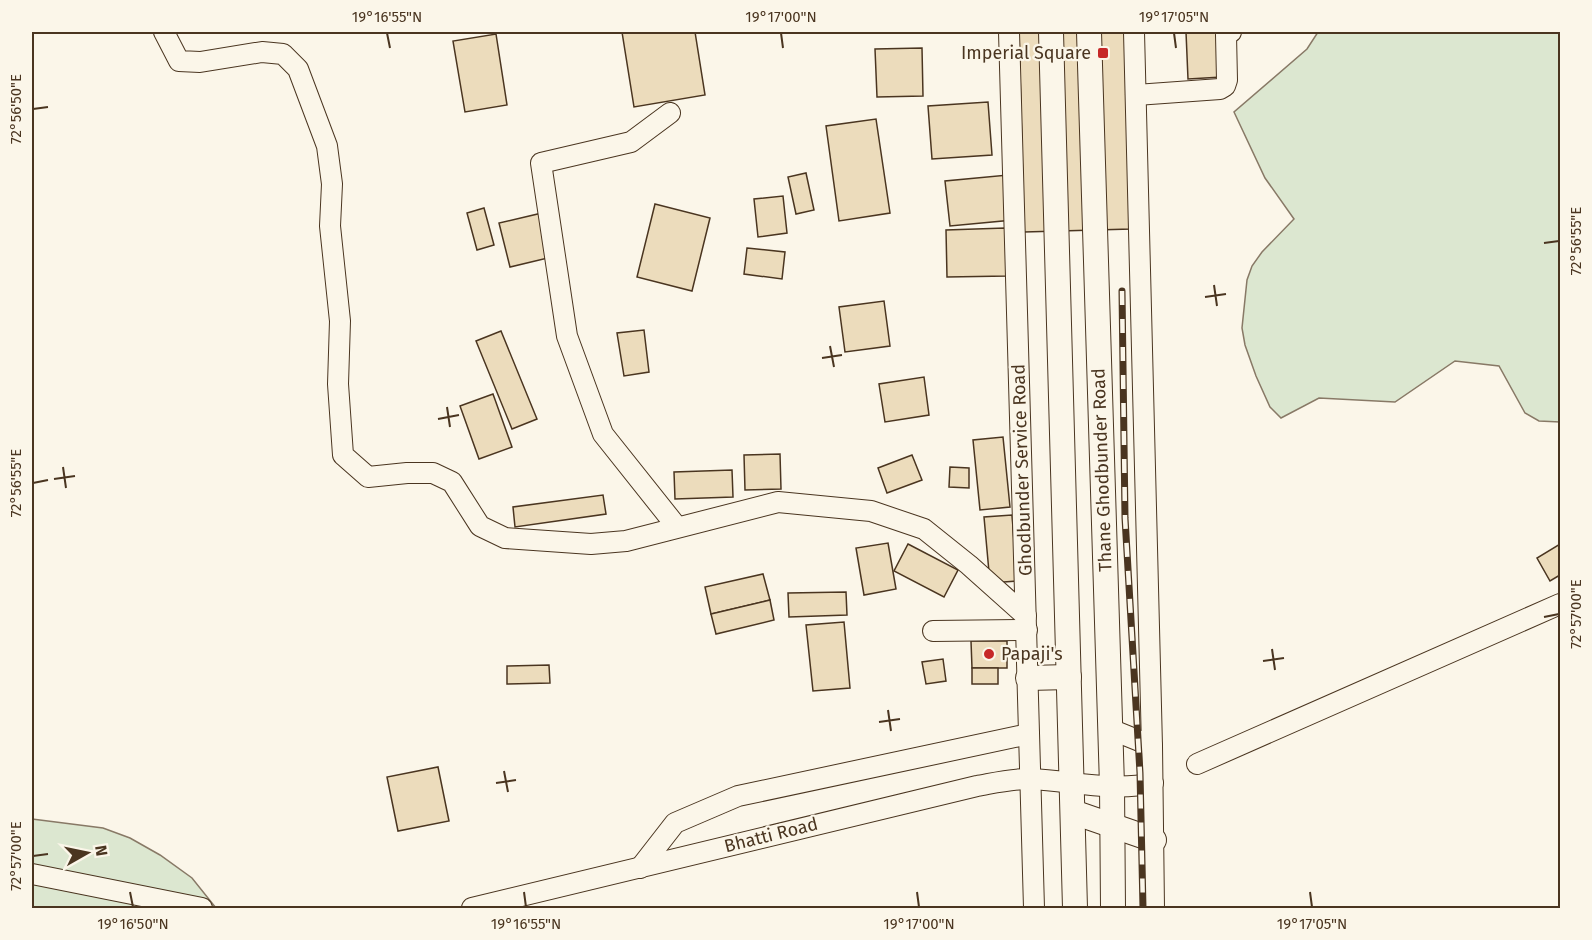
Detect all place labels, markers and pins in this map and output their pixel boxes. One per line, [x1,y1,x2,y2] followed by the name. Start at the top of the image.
[961,42,1091,64] place label: Imperial Square
[1096,46,1110,60] marker: Imperial Square
[1001,643,1063,665] place label: Papaji's
[982,647,996,661] marker: Papaji's

